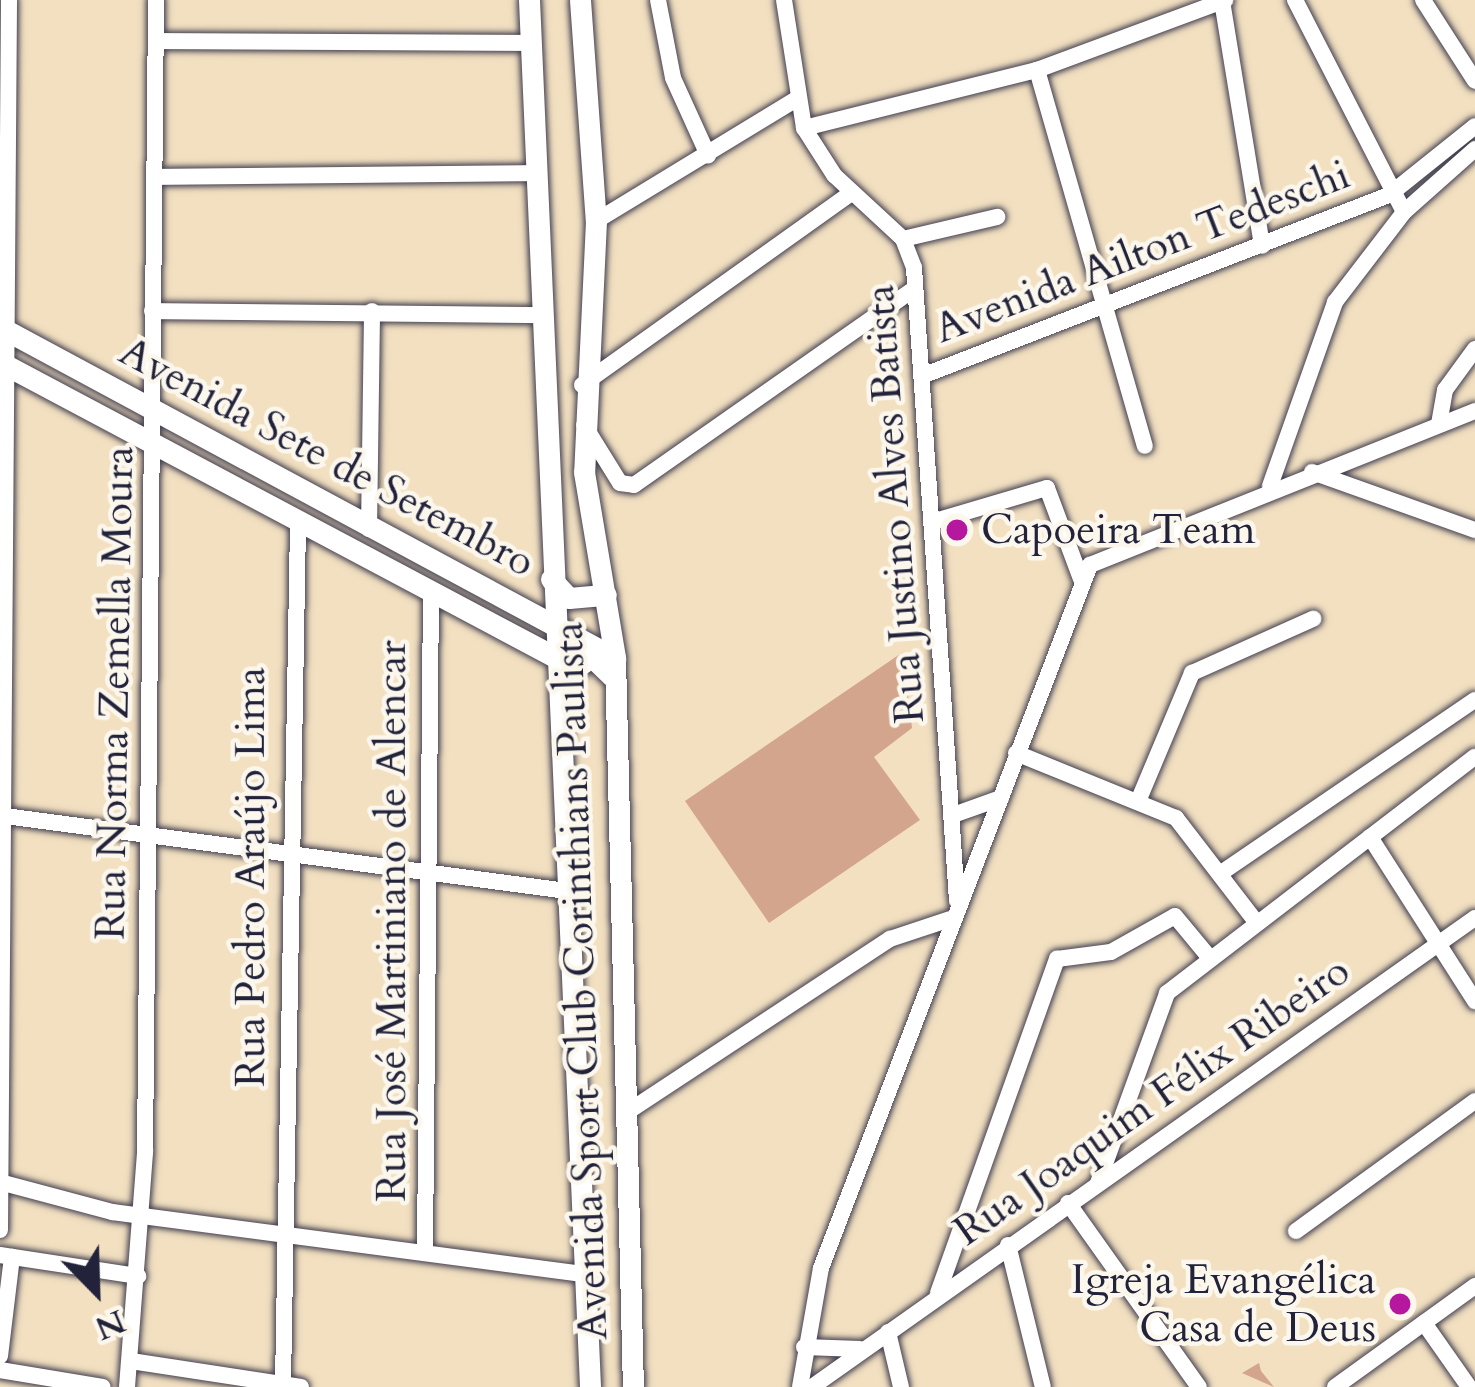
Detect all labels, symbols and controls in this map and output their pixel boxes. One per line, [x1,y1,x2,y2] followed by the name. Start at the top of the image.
[927,150,1357,354] street label: Avenida Ailton Tedeschi
[855,283,935,725] street label: Rua Justino Alves Batista
[111,326,543,588] street label: Avenida Sete de Setembro
[85,446,145,940] street label: Rua Norma Zemella Moura
[981,505,1255,555] place label: Capoeira Team
[944,517,970,543] marker: Capoeira Team
[543,621,619,1341] street label: Avenida Sport Club Corinthians Paulista
[367,640,417,1202] street label: Rua José Martiniano de Alencar
[226,667,276,1087] street label: Rua Pedro Araújo Lima
[945,945,1359,1257] street label: Rua Joaquim Félix Ribeiro
[36,1231,156,1351] north arrow
[1071,1255,1376,1354] place label: Igreja Evangélica Casa de Deus
[1387,1291,1413,1317] marker: Igreja Evangélica Casa de Deus
[88,1298,132,1351] text: N

